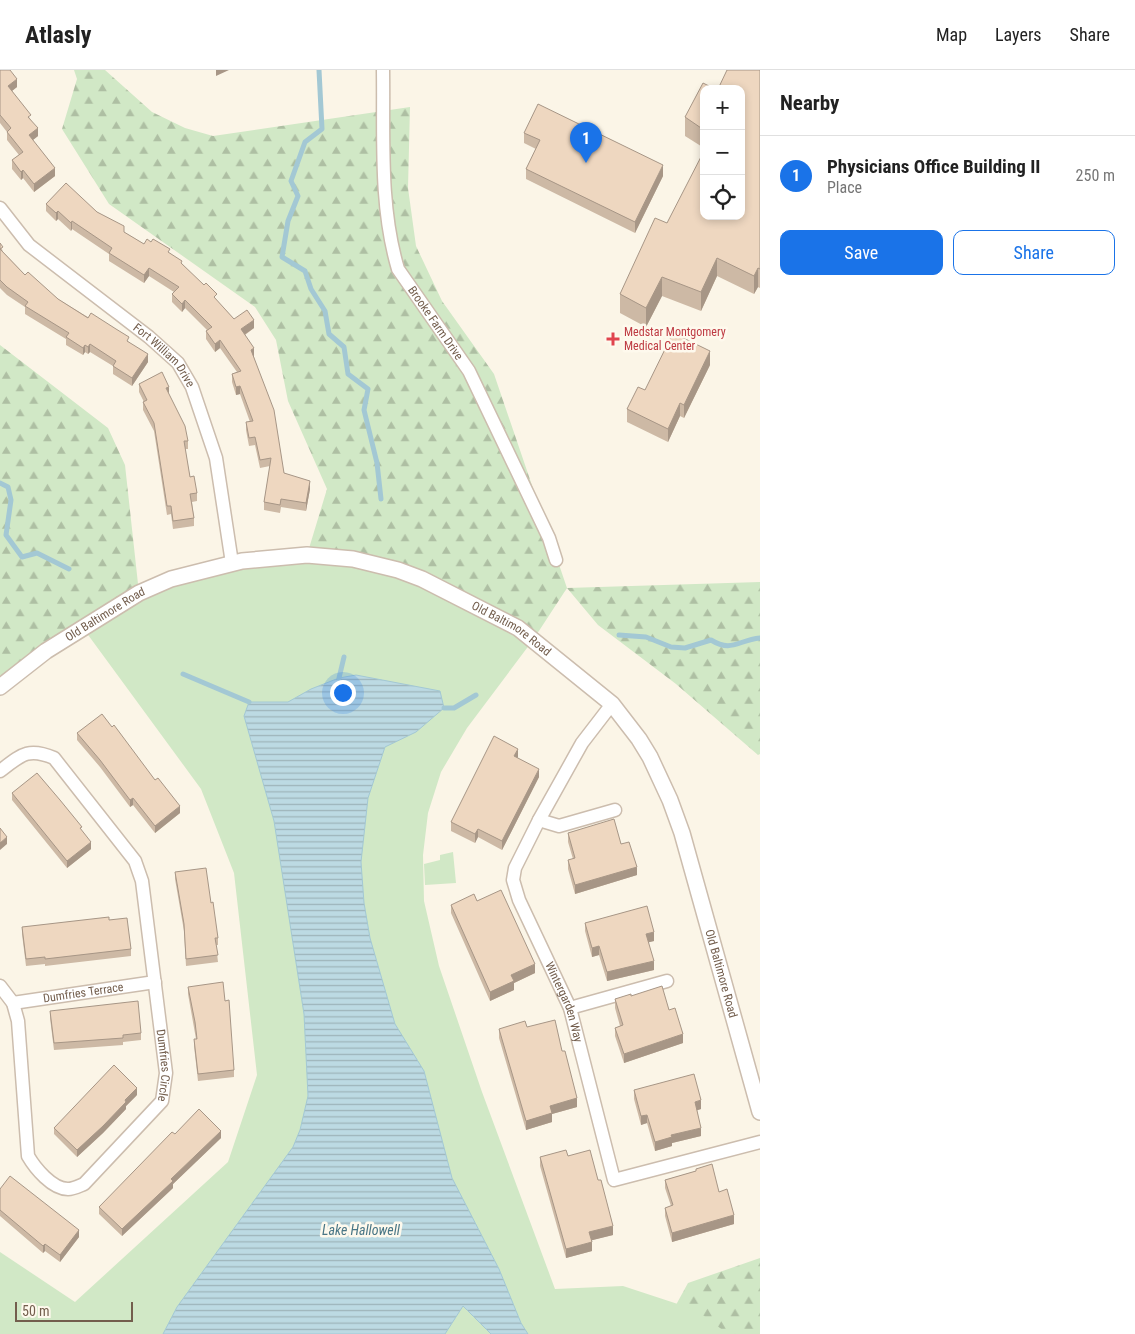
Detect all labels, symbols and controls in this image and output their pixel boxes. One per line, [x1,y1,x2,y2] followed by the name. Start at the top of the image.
[25,21,91,49] text: Atlasly
[936,24,967,45] text: Map
[995,24,1042,45] text: Layers
[1070,24,1110,45] text: Share
[700,85,745,220] map controls
[700,85,745,130] button: +
[780,91,839,115] text: Nearby
[570,122,602,163] pin: 1
[700,130,745,175] button: −
[827,155,1040,178] text: Physicians Office Building II
[792,166,800,185] text: 1
[1076,166,1115,185] text: 250 m
[700,175,745,220] button: locate
[827,178,862,197] text: Place
[780,230,943,275] button: Save
[953,230,1115,275] button: Share
[405,283,466,363] street label: Brooke Farm Drive
[130,320,198,390] street label: Fort William Drive
[624,325,726,353] place label: Medstar Montgomery Medical Center
[606,332,620,346] marker: Medstar Montgomery Medical Center
[63,584,147,644] street label: Old Baltimore Road
[469,599,554,659] street label: Old Baltimore Road
[330,680,356,706] your location
[702,928,740,1019] street label: Old Baltimore Road
[542,960,586,1044] street label: Wintergarden Way
[42,980,125,1005] street label: Dumfries Terrace
[154,1028,173,1103] street label: Dumfries Circle
[322,1222,401,1238] water label: Lake Hallowell
[15,1299,132,1322] scale bar
[22,1303,50,1319] text: 50 m

